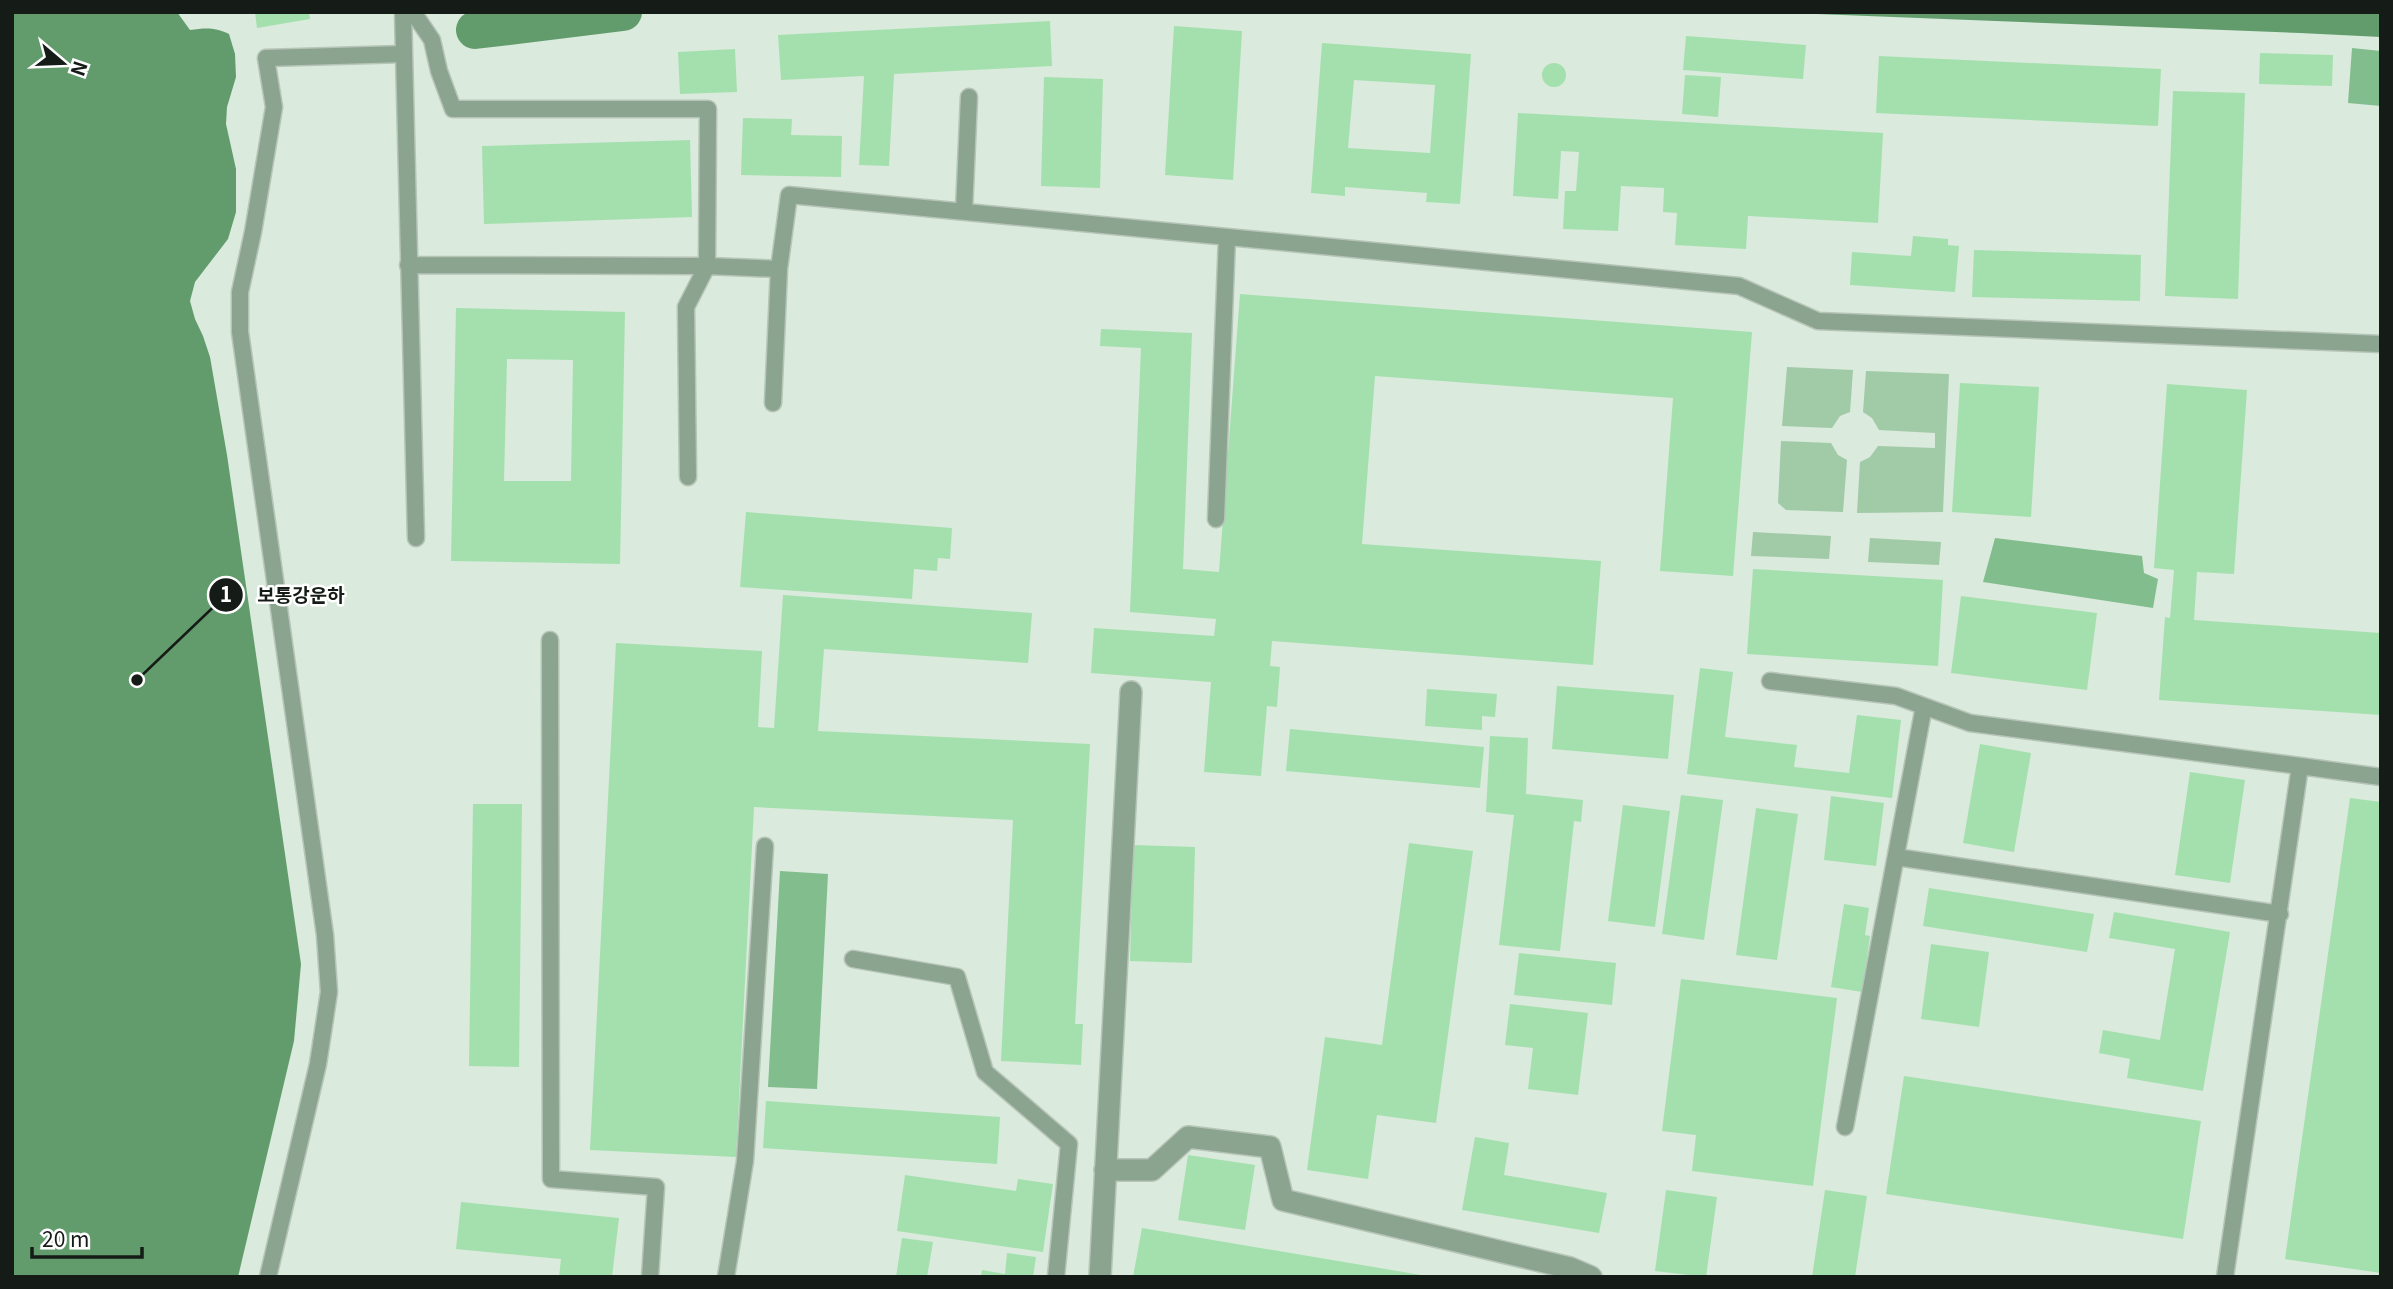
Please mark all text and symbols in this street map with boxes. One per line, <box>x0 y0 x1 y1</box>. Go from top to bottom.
north arrow <box>28 28 98 98</box>
text: N <box>65 58 96 80</box>
callout: 보통강운하 <box>208 575 358 615</box>
text: 1 <box>220 578 232 608</box>
text: 보통강운하 <box>257 580 345 607</box>
scale bar <box>32 1216 142 1260</box>
text: 20 m <box>42 1223 89 1253</box>

